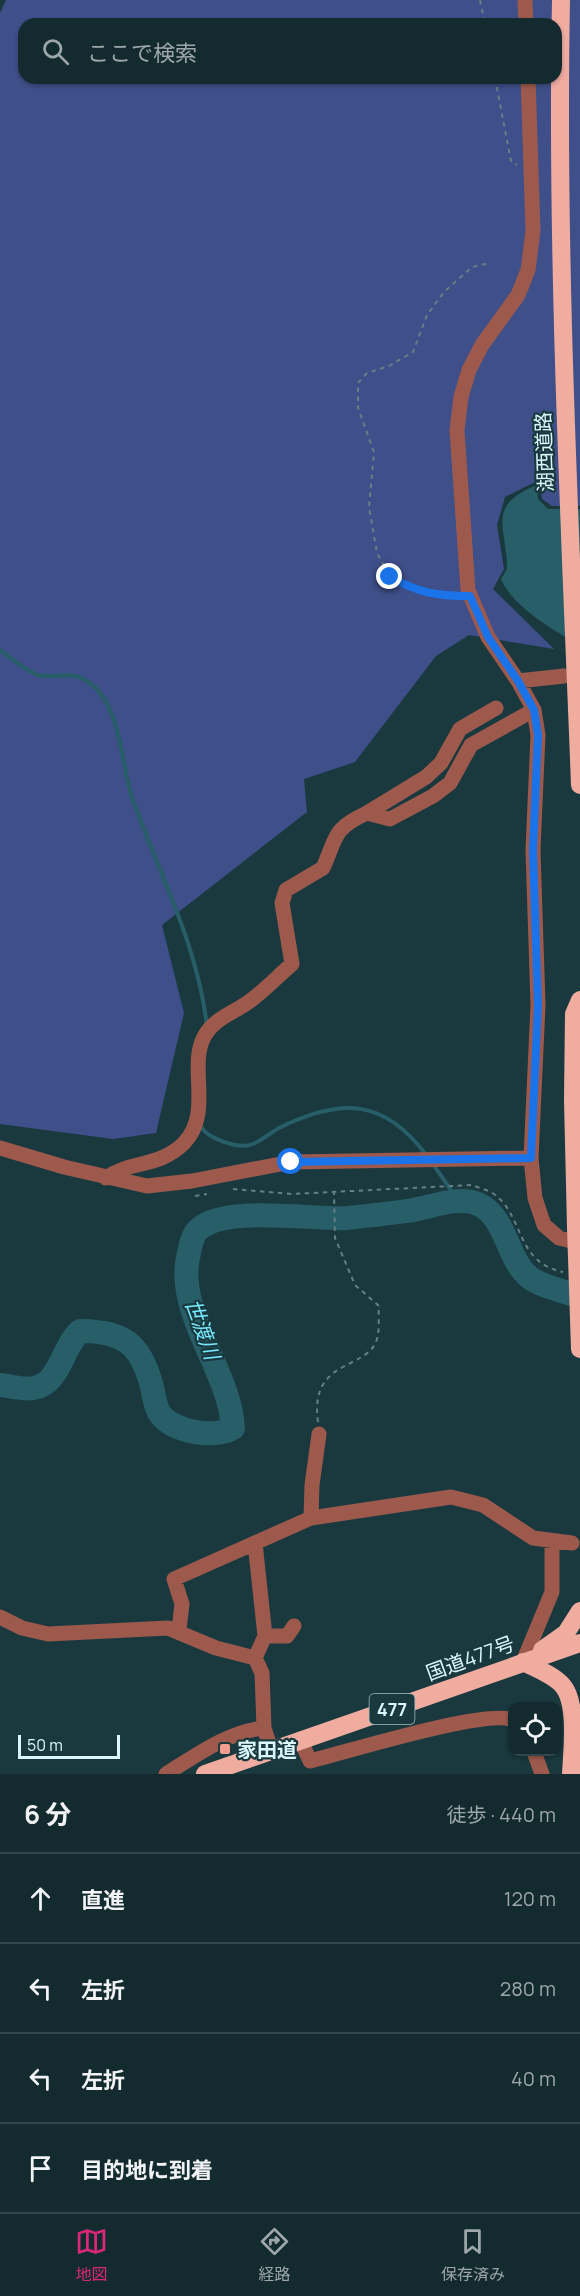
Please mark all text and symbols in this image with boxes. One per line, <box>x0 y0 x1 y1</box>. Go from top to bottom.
search box <box>18 18 562 84</box>
icon: search <box>39 35 72 68</box>
text: ここで検索 <box>87 38 197 68</box>
street label: 湖西道路 <box>529 412 559 492</box>
route end <box>376 563 402 589</box>
route start <box>277 1148 303 1174</box>
water label: 世渡川 <box>179 1295 228 1365</box>
street label: 国道477号 <box>422 1630 518 1686</box>
road number: 477 <box>370 1694 414 1724</box>
map controls <box>508 1702 562 1756</box>
button: locate <box>508 1702 562 1756</box>
scale bar <box>18 1732 120 1760</box>
text: 50 m <box>27 1734 63 1756</box>
place label: 家田道 <box>237 1736 297 1763</box>
marker: 家田道 <box>218 1742 232 1756</box>
text: 6 分 <box>24 1796 71 1832</box>
text: 徒歩 · 440 m <box>447 1801 556 1828</box>
icon: ahead <box>24 1882 57 1915</box>
text: 直進 <box>81 1885 125 1915</box>
text: 120 m <box>504 1885 556 1912</box>
icon: left <box>24 1972 57 2005</box>
text: 左折 <box>81 1975 125 2005</box>
text: 280 m <box>500 1975 556 2002</box>
icon: left <box>24 2062 57 2095</box>
text: 左折 <box>81 2065 125 2095</box>
text: 40 m <box>511 2065 556 2092</box>
icon: arrive <box>24 2152 57 2185</box>
text: 目的地に到着 <box>81 2155 213 2185</box>
tab: 地図 <box>75 2225 108 2285</box>
tab: 経路 <box>258 2225 291 2285</box>
tab: 保存済み <box>441 2225 505 2285</box>

